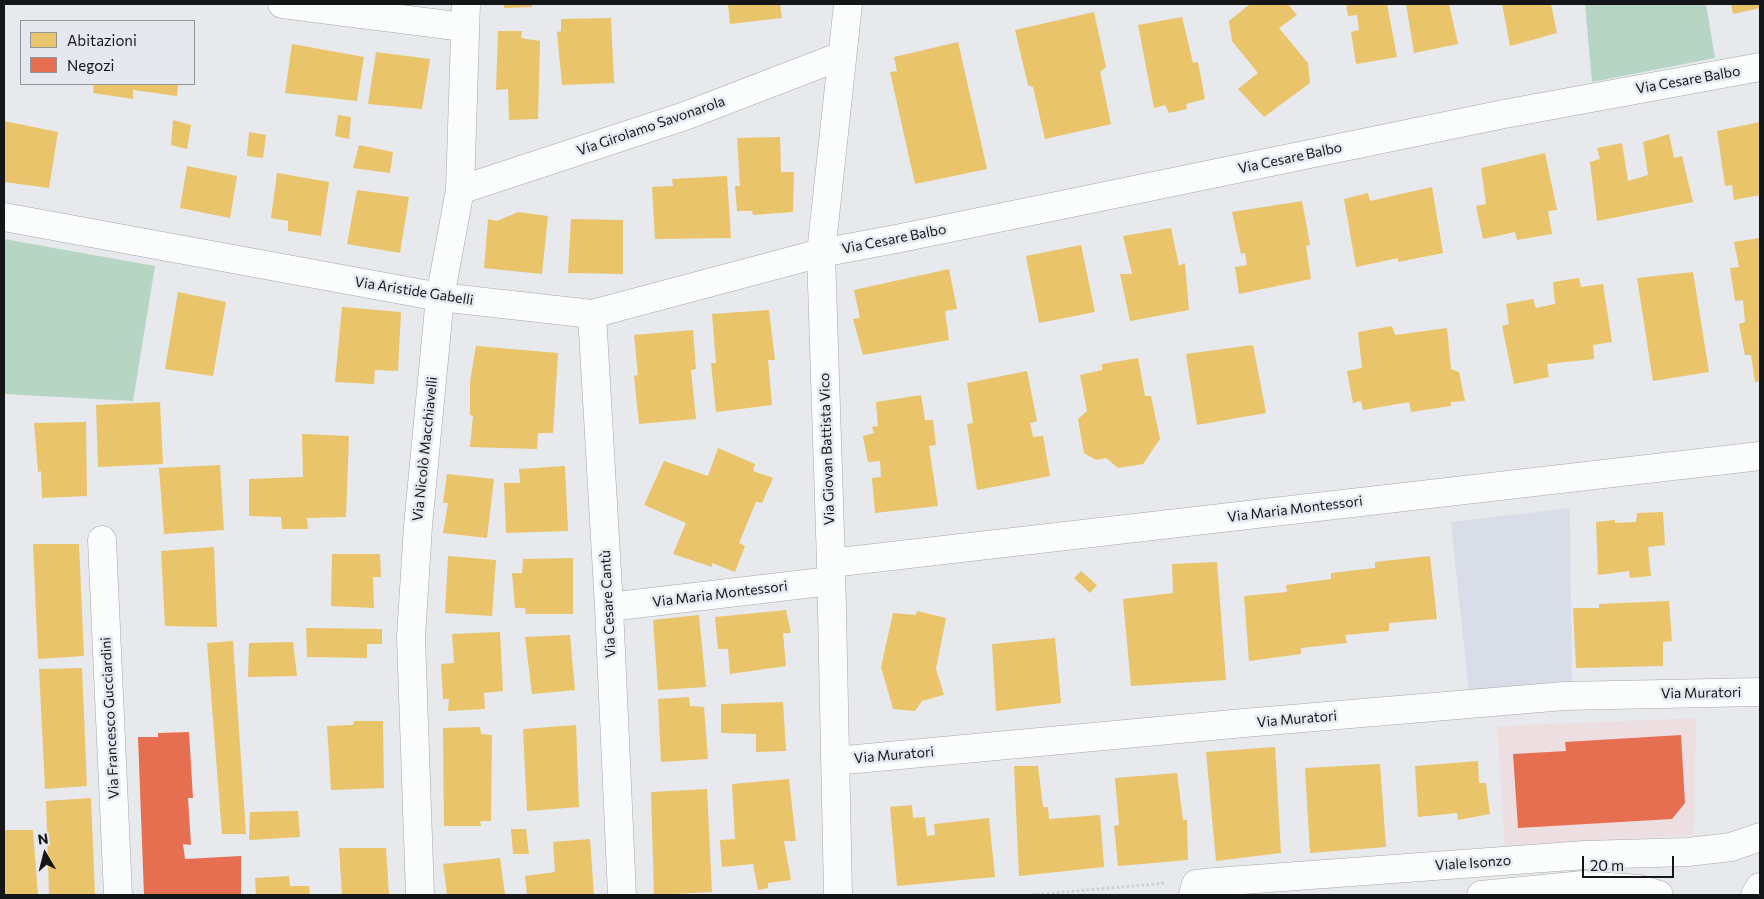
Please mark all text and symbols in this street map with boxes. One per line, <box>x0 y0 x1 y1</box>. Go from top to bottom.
legend <box>20 20 195 85</box>
text: Abitazioni <box>67 31 137 49</box>
text: Negozi <box>67 56 114 74</box>
street label: Via Cesare Balbo <box>1634 63 1742 97</box>
street label: Via Girolamo Savonarola <box>575 93 727 159</box>
street label: Via Cesare Balbo <box>1236 139 1344 177</box>
street label: Via Cesare Balbo <box>840 221 948 257</box>
street label: Via Aristide Gabelli <box>354 273 474 309</box>
street label: Via Giovan Battista Vico <box>816 373 838 525</box>
street label: Via Nicolò Macchiavelli <box>409 376 441 522</box>
street label: Via Maria Montessori <box>1226 492 1364 526</box>
street label: Via Cesare Cantù <box>597 550 619 658</box>
street label: Via Maria Montessori <box>651 577 789 611</box>
street label: Via Francesco Gucciardini <box>97 637 123 799</box>
street label: Via Muratori <box>1661 684 1741 702</box>
street label: Via Muratori <box>1256 707 1338 731</box>
street label: Via Muratori <box>853 743 935 767</box>
north arrow <box>20 829 70 879</box>
text: N <box>36 830 49 848</box>
scale bar <box>1584 846 1676 878</box>
street label: Viale Isonzo <box>1434 852 1512 874</box>
text: 20 m <box>1590 856 1624 874</box>

